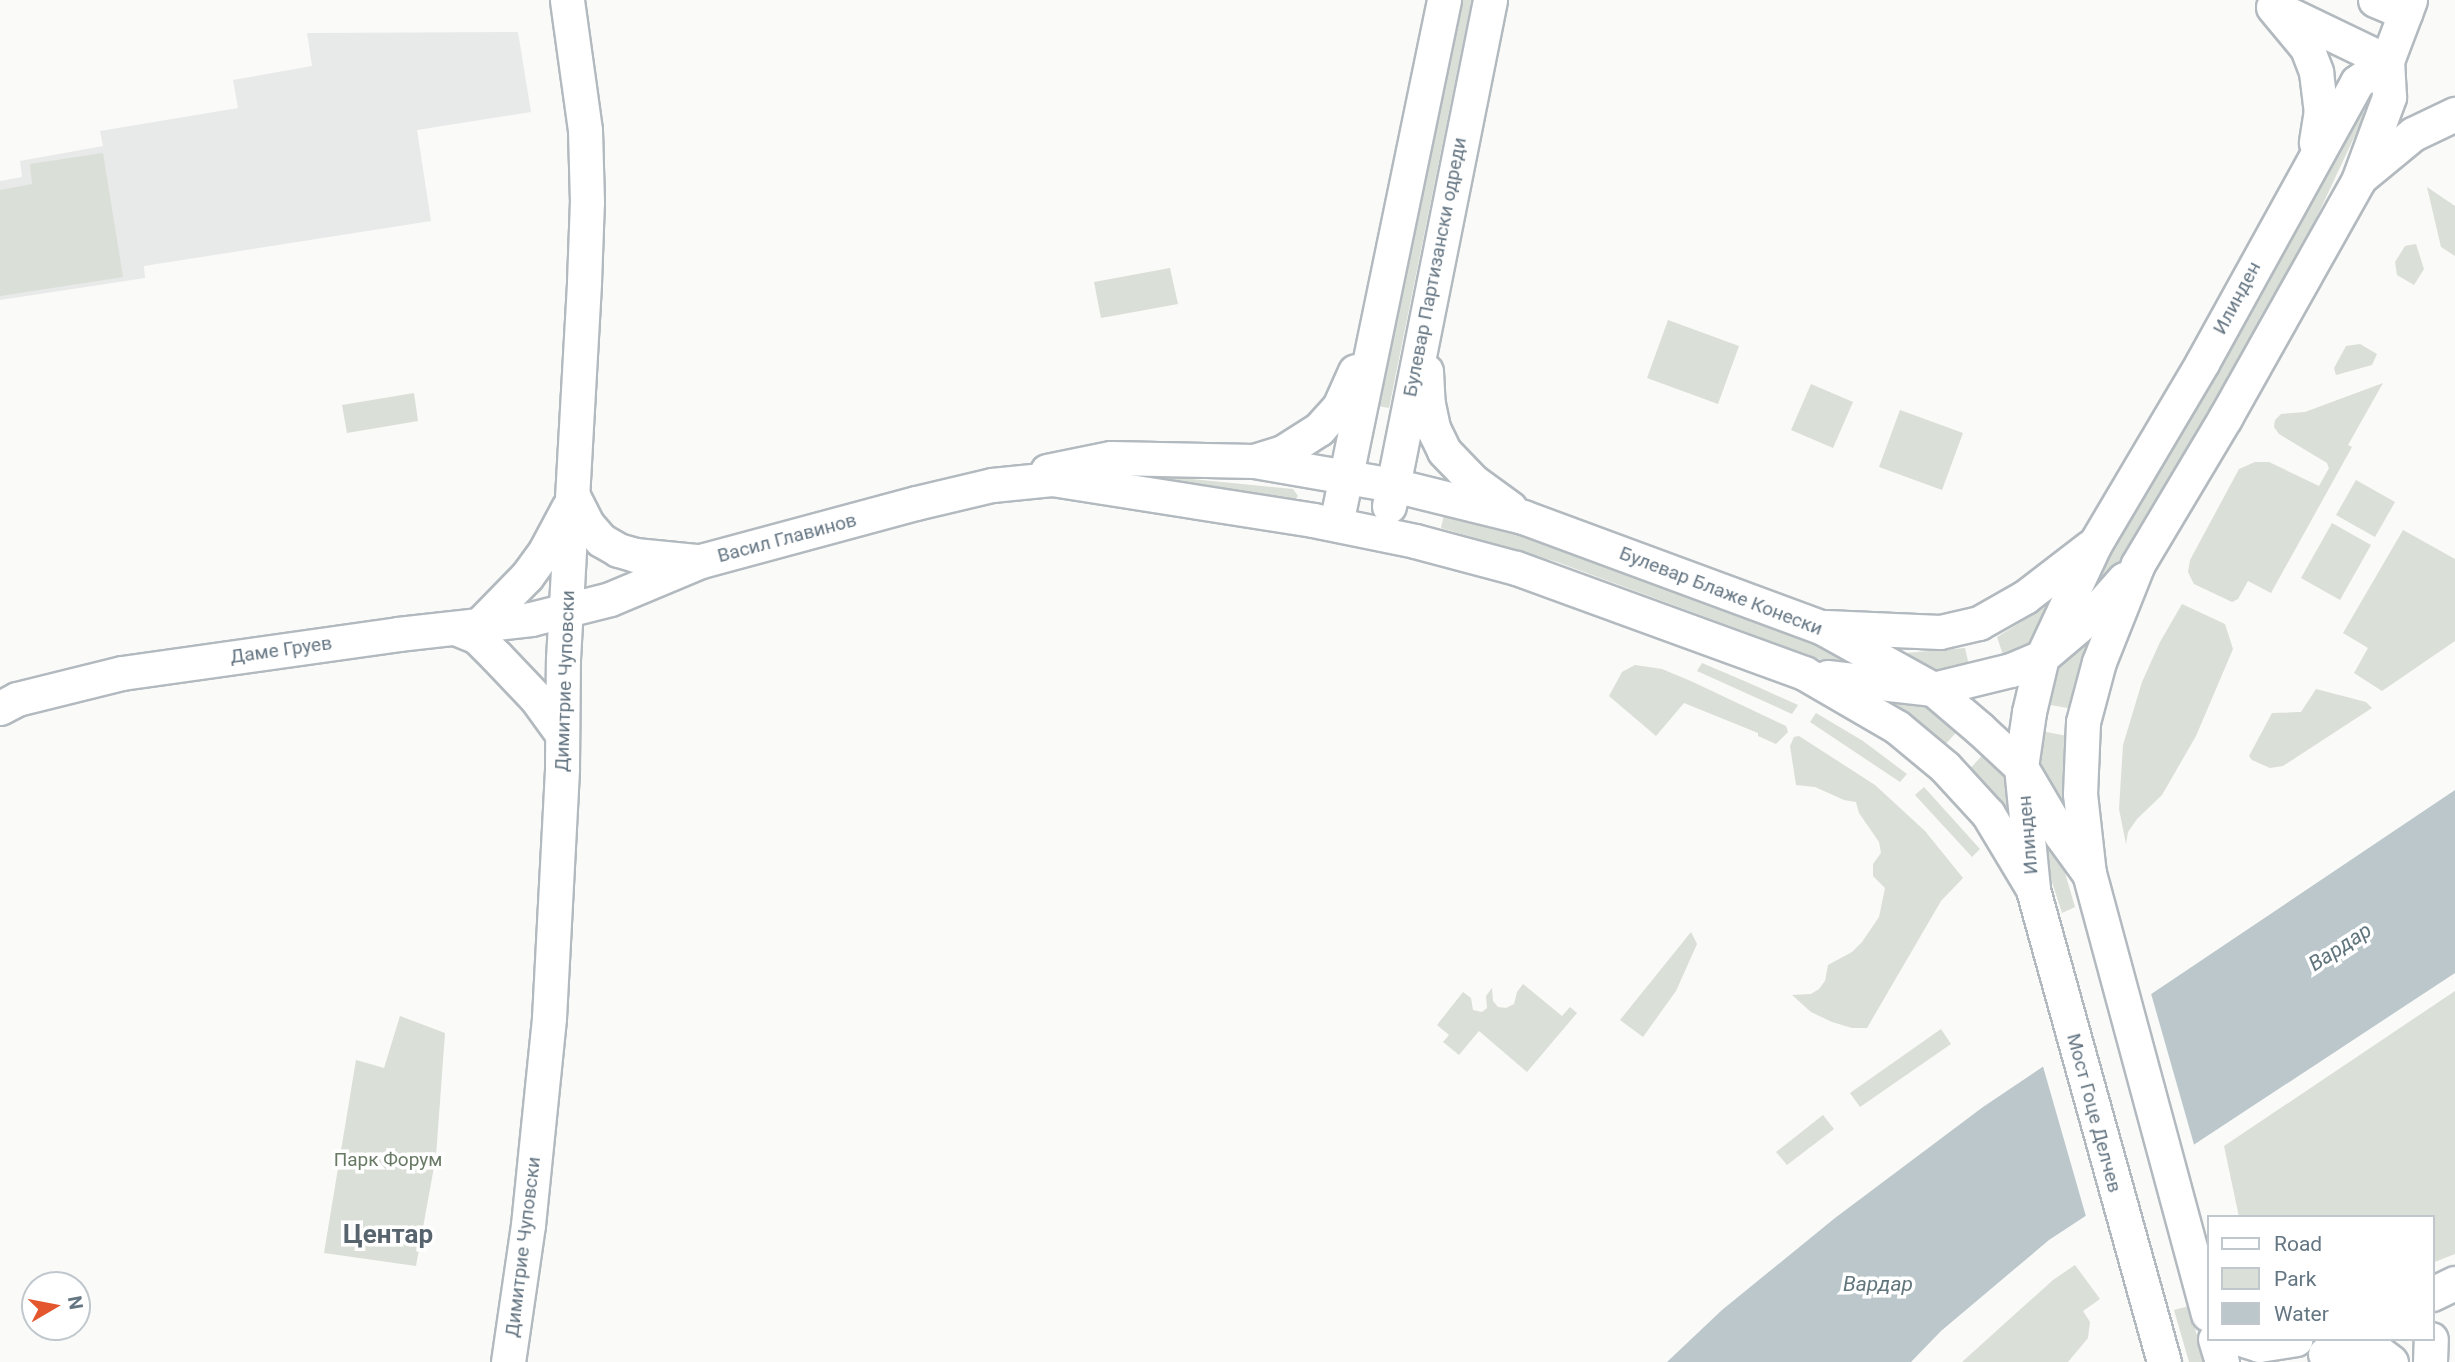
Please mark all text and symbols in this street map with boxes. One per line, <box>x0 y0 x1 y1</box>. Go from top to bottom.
street label: Булевар Партизански одреди <box>1399 135 1471 399</box>
street label: Илинден <box>2208 258 2266 338</box>
street label: Васил Главинов <box>715 508 859 568</box>
street label: Булевар Блаже Конески <box>1616 542 1826 640</box>
street label: Димитрие Чуповски <box>550 590 580 772</box>
street label: Даме Груев <box>229 632 333 668</box>
street label: Илинден <box>2013 795 2043 875</box>
water label: Вардар <box>2304 917 2376 977</box>
street label: Мост Гоце Делчев <box>2062 1031 2126 1195</box>
park label: Парк Форум <box>334 1149 442 1171</box>
street label: Димитрие Чуповски <box>501 1155 545 1339</box>
legend <box>2206 1215 2434 1341</box>
district label: Центар <box>343 1219 433 1251</box>
text: Road <box>2274 1232 2322 1256</box>
text: Park <box>2274 1267 2316 1291</box>
north arrow <box>21 1271 91 1341</box>
water label: Вардар <box>1843 1271 1913 1297</box>
text: N <box>63 1294 88 1311</box>
text: Water <box>2274 1302 2329 1326</box>

